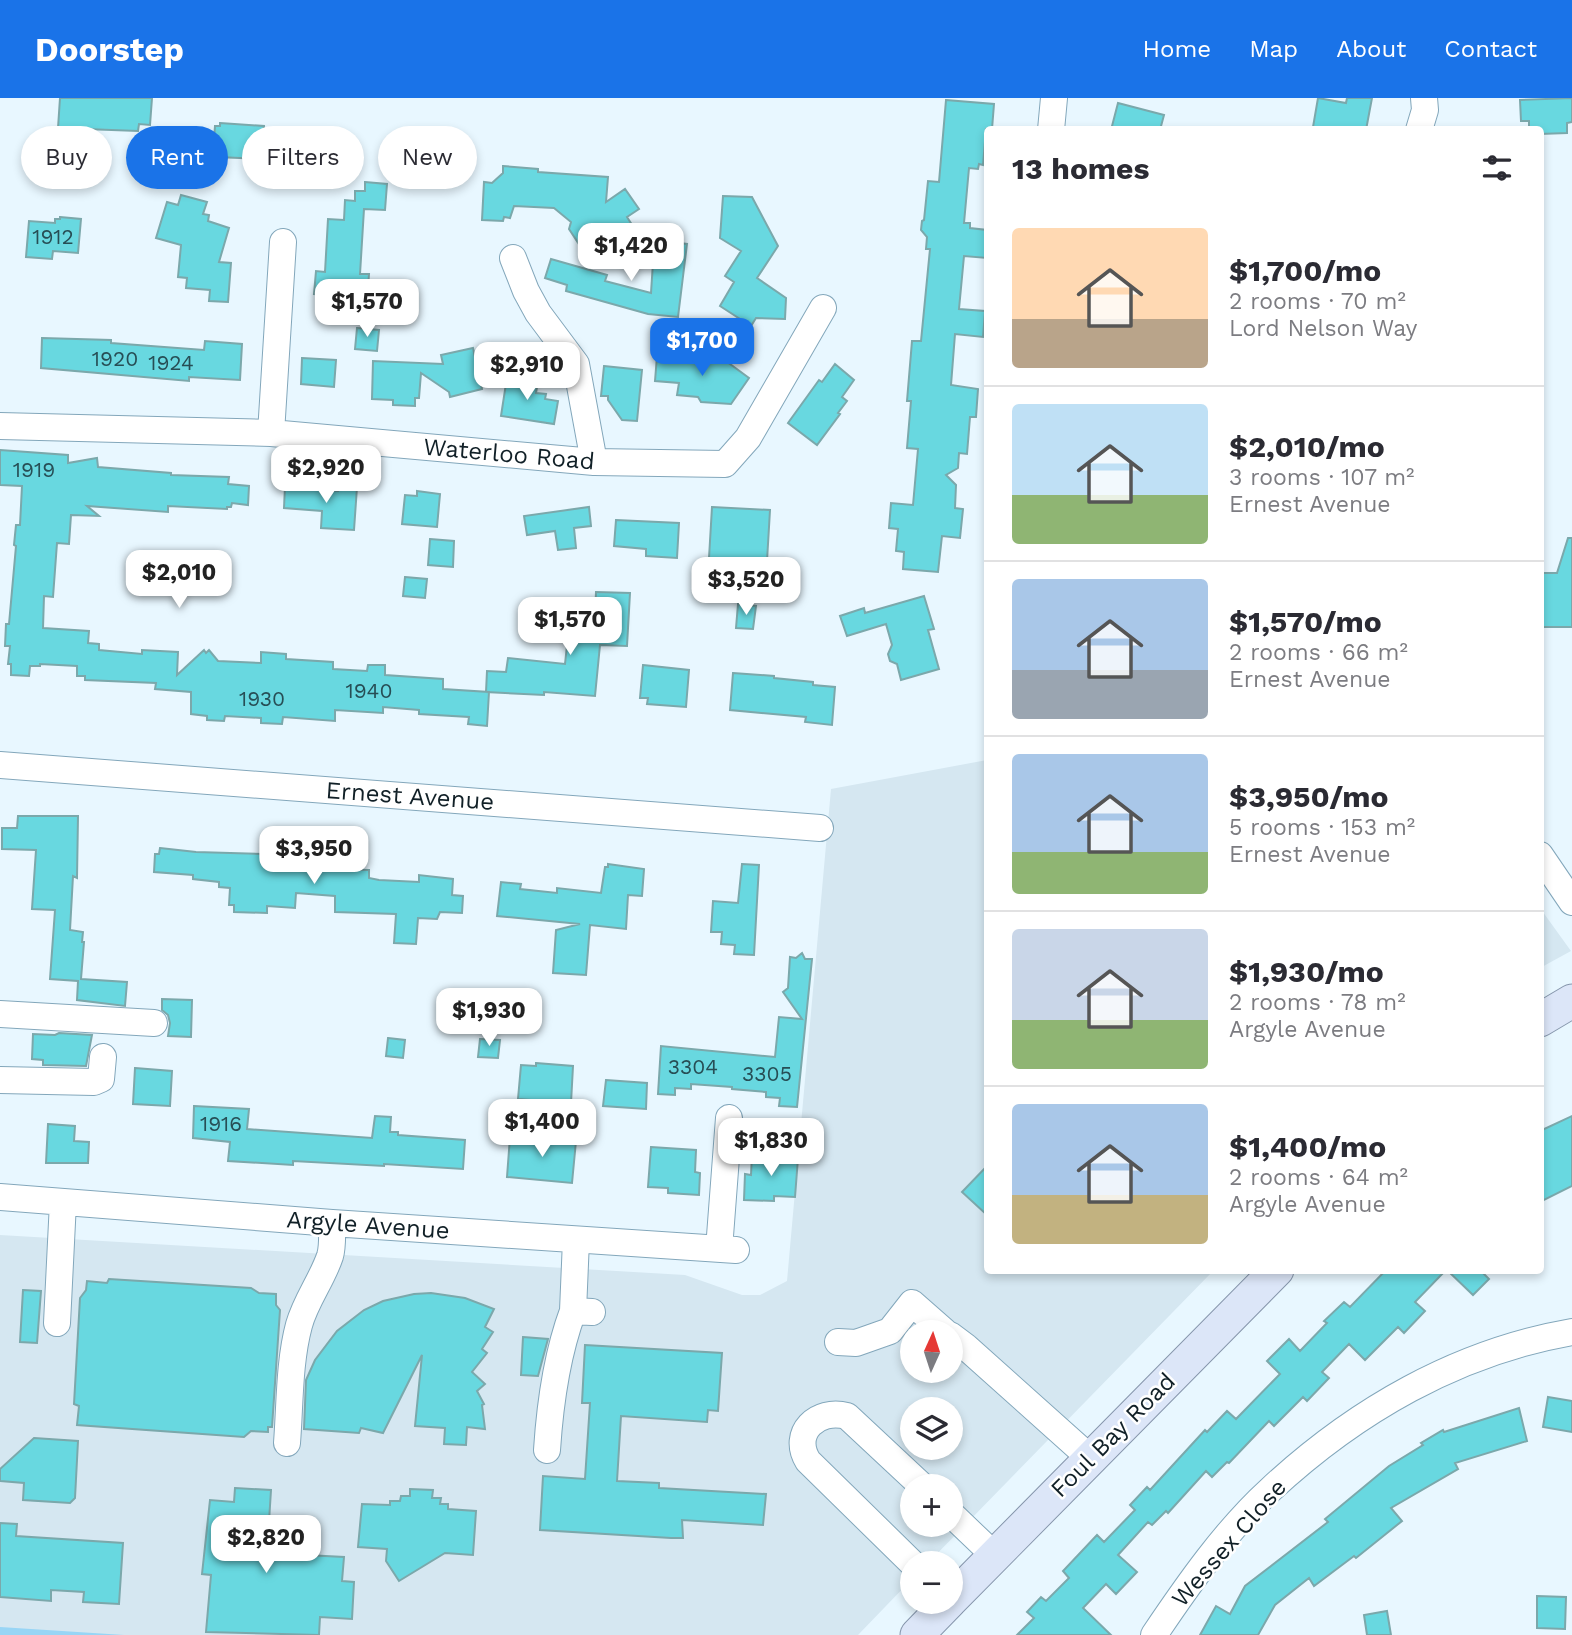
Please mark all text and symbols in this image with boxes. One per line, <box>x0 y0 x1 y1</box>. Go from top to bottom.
text: Doorstep <box>35 30 184 69</box>
text: Home <box>1143 35 1211 63</box>
text: Map <box>1249 35 1298 63</box>
text: About <box>1336 35 1406 63</box>
text: Contact <box>1444 35 1537 63</box>
chip: Buy <box>21 126 112 189</box>
chip: Rent <box>126 126 228 189</box>
chip: Filters <box>242 126 364 189</box>
chip: New <box>378 126 477 189</box>
icon: filters <box>1478 149 1516 187</box>
text: 13 homes <box>1012 151 1149 186</box>
pin: $1,420 <box>574 223 688 283</box>
house number: 1912 <box>32 224 74 249</box>
text: $1,420 <box>594 232 668 259</box>
text: $1,700/mo <box>1229 253 1381 288</box>
icon: home <box>1068 256 1152 340</box>
pin: $1,570 <box>310 280 424 339</box>
text: $1,570 <box>331 288 403 315</box>
text: 2 rooms · 70 m² <box>1229 288 1406 315</box>
text: Lord Nelson Way <box>1229 315 1417 342</box>
pin: $1,700 <box>645 318 759 378</box>
text: $1,700 <box>666 327 738 354</box>
pin: $2,910 <box>470 342 584 402</box>
house number: 1920 <box>92 346 138 371</box>
house number: 1924 <box>148 350 194 375</box>
text: $2,910 <box>490 351 564 378</box>
text: $2,010/mo <box>1229 429 1385 464</box>
icon: home <box>1068 432 1152 516</box>
street label: Waterloo Road <box>422 433 596 475</box>
pin: $2,920 <box>269 446 383 505</box>
text: $2,920 <box>287 454 365 481</box>
house number: 1919 <box>13 457 55 482</box>
text: 3 rooms · 107 m² <box>1229 464 1415 491</box>
text: Ernest Avenue <box>1229 491 1391 518</box>
pin: $2,010 <box>122 550 236 610</box>
pin: $3,520 <box>689 558 803 617</box>
text: $2,010 <box>142 559 216 586</box>
text: $3,520 <box>708 566 784 593</box>
pin: $1,570 <box>513 598 627 657</box>
text: $1,570/mo <box>1229 604 1382 639</box>
text: $1,570 <box>534 606 606 633</box>
icon: home <box>1068 607 1152 691</box>
text: 2 rooms · 66 m² <box>1229 639 1408 666</box>
text: Ernest Avenue <box>1229 666 1391 693</box>
house number: 1940 <box>345 678 393 703</box>
house number: 1930 <box>239 686 285 711</box>
street label: Ernest Avenue <box>325 776 495 816</box>
text: $3,950/mo <box>1229 779 1388 814</box>
icon: home <box>1068 782 1152 866</box>
text: 5 rooms · 153 m² <box>1229 814 1415 841</box>
pin: $3,950 <box>257 826 371 886</box>
text: $3,950 <box>275 835 353 862</box>
text: Ernest Avenue <box>1229 841 1391 868</box>
text: $1,930/mo <box>1229 954 1384 989</box>
icon: home <box>1068 957 1152 1041</box>
pin: $1,930 <box>432 988 546 1048</box>
text: 2 rooms · 78 m² <box>1229 989 1406 1016</box>
text: $1,930 <box>452 997 526 1024</box>
text: Argyle Avenue <box>1229 1016 1386 1043</box>
house number: 3304 <box>668 1054 718 1079</box>
house number: 3305 <box>742 1061 792 1086</box>
pin: $1,400 <box>485 1100 599 1159</box>
text: $1,400 <box>504 1108 580 1135</box>
house number: 1916 <box>200 1111 242 1136</box>
pin: $1,830 <box>714 1118 828 1178</box>
text: $1,830 <box>734 1127 808 1154</box>
text: $1,400/mo <box>1229 1129 1386 1164</box>
icon: home <box>1068 1132 1152 1216</box>
text: 2 rooms · 64 m² <box>1229 1164 1408 1191</box>
text: Argyle Avenue <box>1229 1191 1386 1218</box>
street label: Argyle Avenue <box>285 1205 451 1245</box>
north arrow <box>900 1320 962 1382</box>
map controls <box>900 1320 963 1614</box>
street label: Foul Bay Road <box>1045 1367 1181 1503</box>
button: layers <box>900 1397 963 1460</box>
street label: Wessex Close <box>1166 1473 1292 1613</box>
button: + <box>900 1474 963 1537</box>
pin: $2,820 <box>209 1516 323 1575</box>
text: $2,820 <box>227 1524 305 1551</box>
button: − <box>900 1551 963 1614</box>

